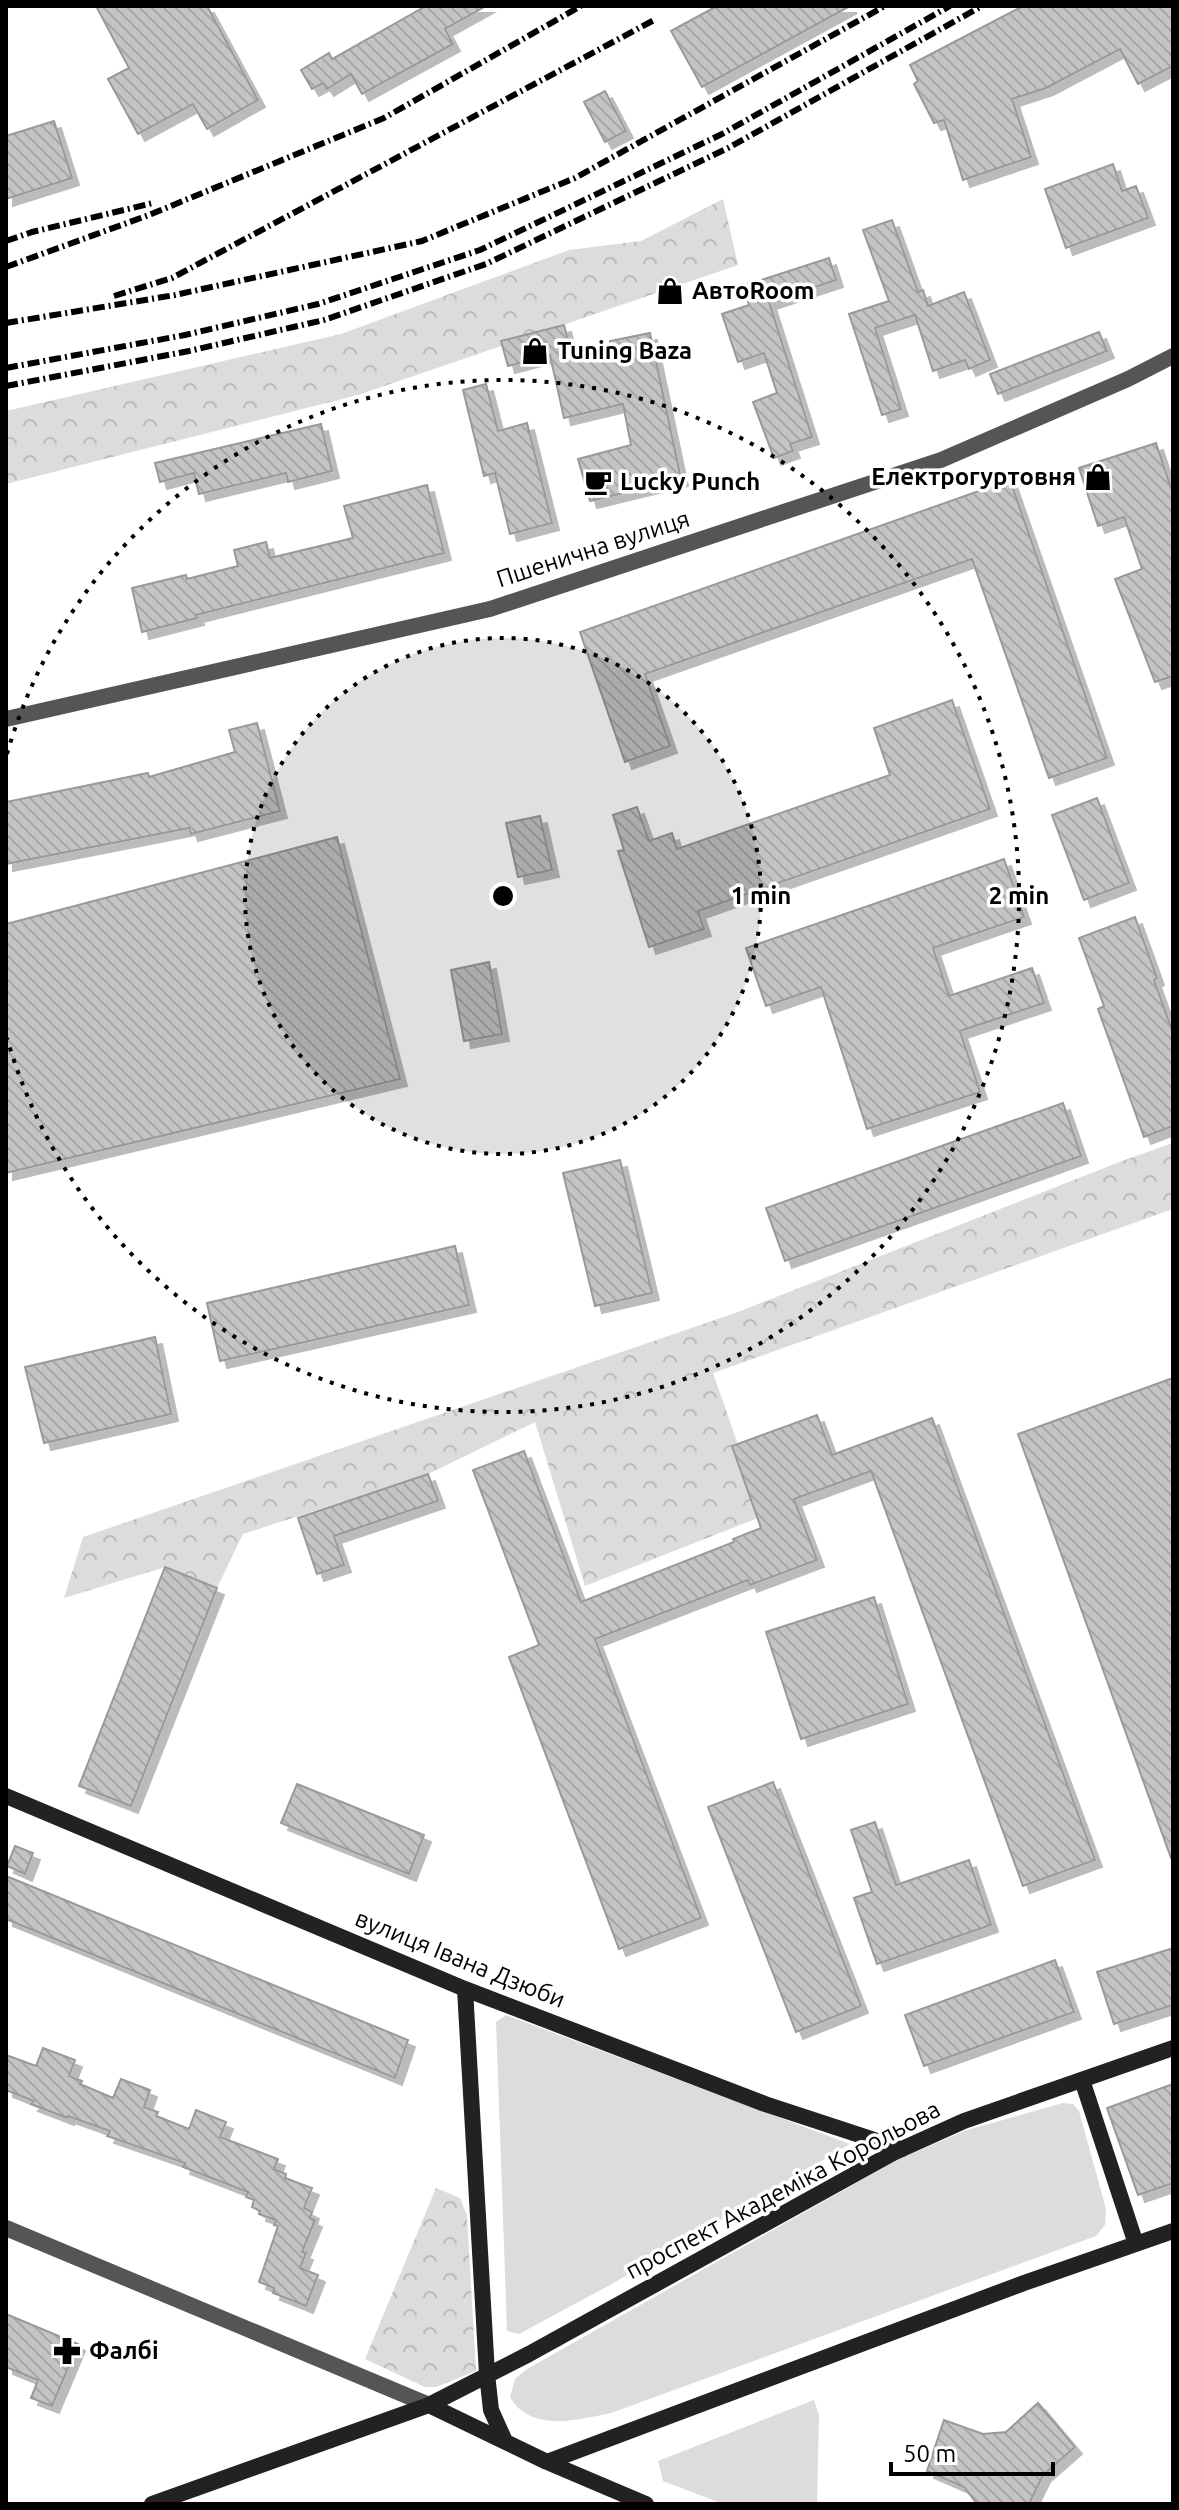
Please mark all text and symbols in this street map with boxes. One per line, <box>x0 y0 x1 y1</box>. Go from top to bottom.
shop icon: АвтоRoom <box>655 276 685 306</box>
place label: АвтоRoom <box>692 277 814 304</box>
shop icon: Tuning Baza <box>520 336 550 366</box>
place label: Tuning Baza <box>557 337 692 364</box>
shop icon: Електрогуртовня <box>1083 462 1113 492</box>
place label: Електрогуртовня <box>871 463 1076 490</box>
cafe icon: Lucky Punch <box>583 467 613 497</box>
place label: Lucky Punch <box>620 468 760 495</box>
street label: Пшенична вулиця <box>493 505 693 592</box>
centre of rings <box>489 882 517 910</box>
text: 1 min <box>731 882 791 909</box>
text: 2 min <box>989 882 1049 909</box>
street label: вулиця Івана Дзюби <box>351 1904 569 2013</box>
street label: проспект Академіка Корольова <box>621 2095 945 2284</box>
pharmacy icon: Фалбі <box>52 2336 82 2366</box>
place label: Фалбі <box>89 2337 159 2364</box>
scale bar <box>891 2426 1053 2476</box>
text: 50 m <box>903 2440 956 2467</box>

